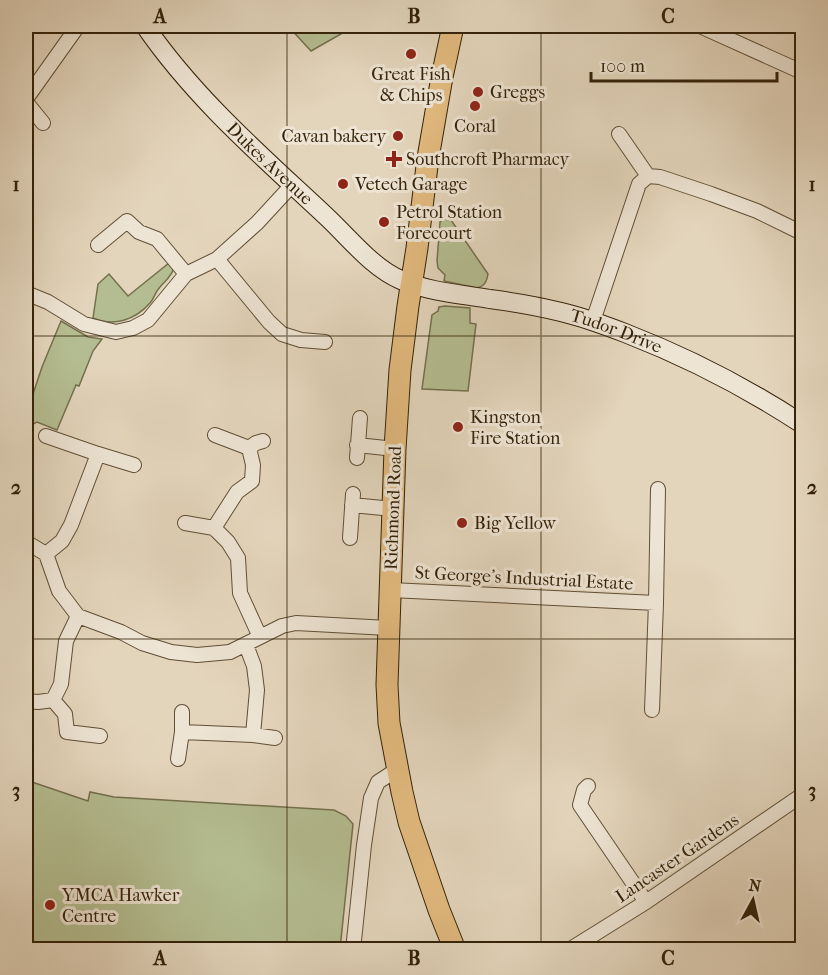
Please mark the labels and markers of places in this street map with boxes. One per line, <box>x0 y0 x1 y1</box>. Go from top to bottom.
marker: Great Fish & Chips <box>404 47 418 61</box>
place label: Great Fish & Chips <box>371 64 451 106</box>
place label: Greggs <box>490 82 545 103</box>
marker: Greggs <box>471 85 485 99</box>
marker: Coral <box>468 99 482 113</box>
place label: Coral <box>454 116 496 137</box>
place label: Cavan bakery <box>282 126 387 147</box>
marker: Cavan bakery <box>391 129 405 143</box>
place label: Southcroft Pharmacy <box>406 149 571 170</box>
marker: Southcroft Pharmacy <box>387 152 401 166</box>
place label: Vetech Garage <box>354 174 467 195</box>
marker: Vetech Garage <box>336 177 350 191</box>
place label: Petrol Station Forecourt <box>396 202 503 244</box>
marker: Petrol Station Forecourt <box>377 215 391 229</box>
place label: Kingston Fire Station <box>470 407 561 449</box>
marker: Kingston Fire Station <box>451 420 465 434</box>
place label: Big Yellow <box>474 513 556 534</box>
marker: Big Yellow <box>455 516 469 530</box>
place label: YMCA Hawker Centre <box>61 885 180 927</box>
marker: YMCA Hawker Centre <box>43 898 57 912</box>

